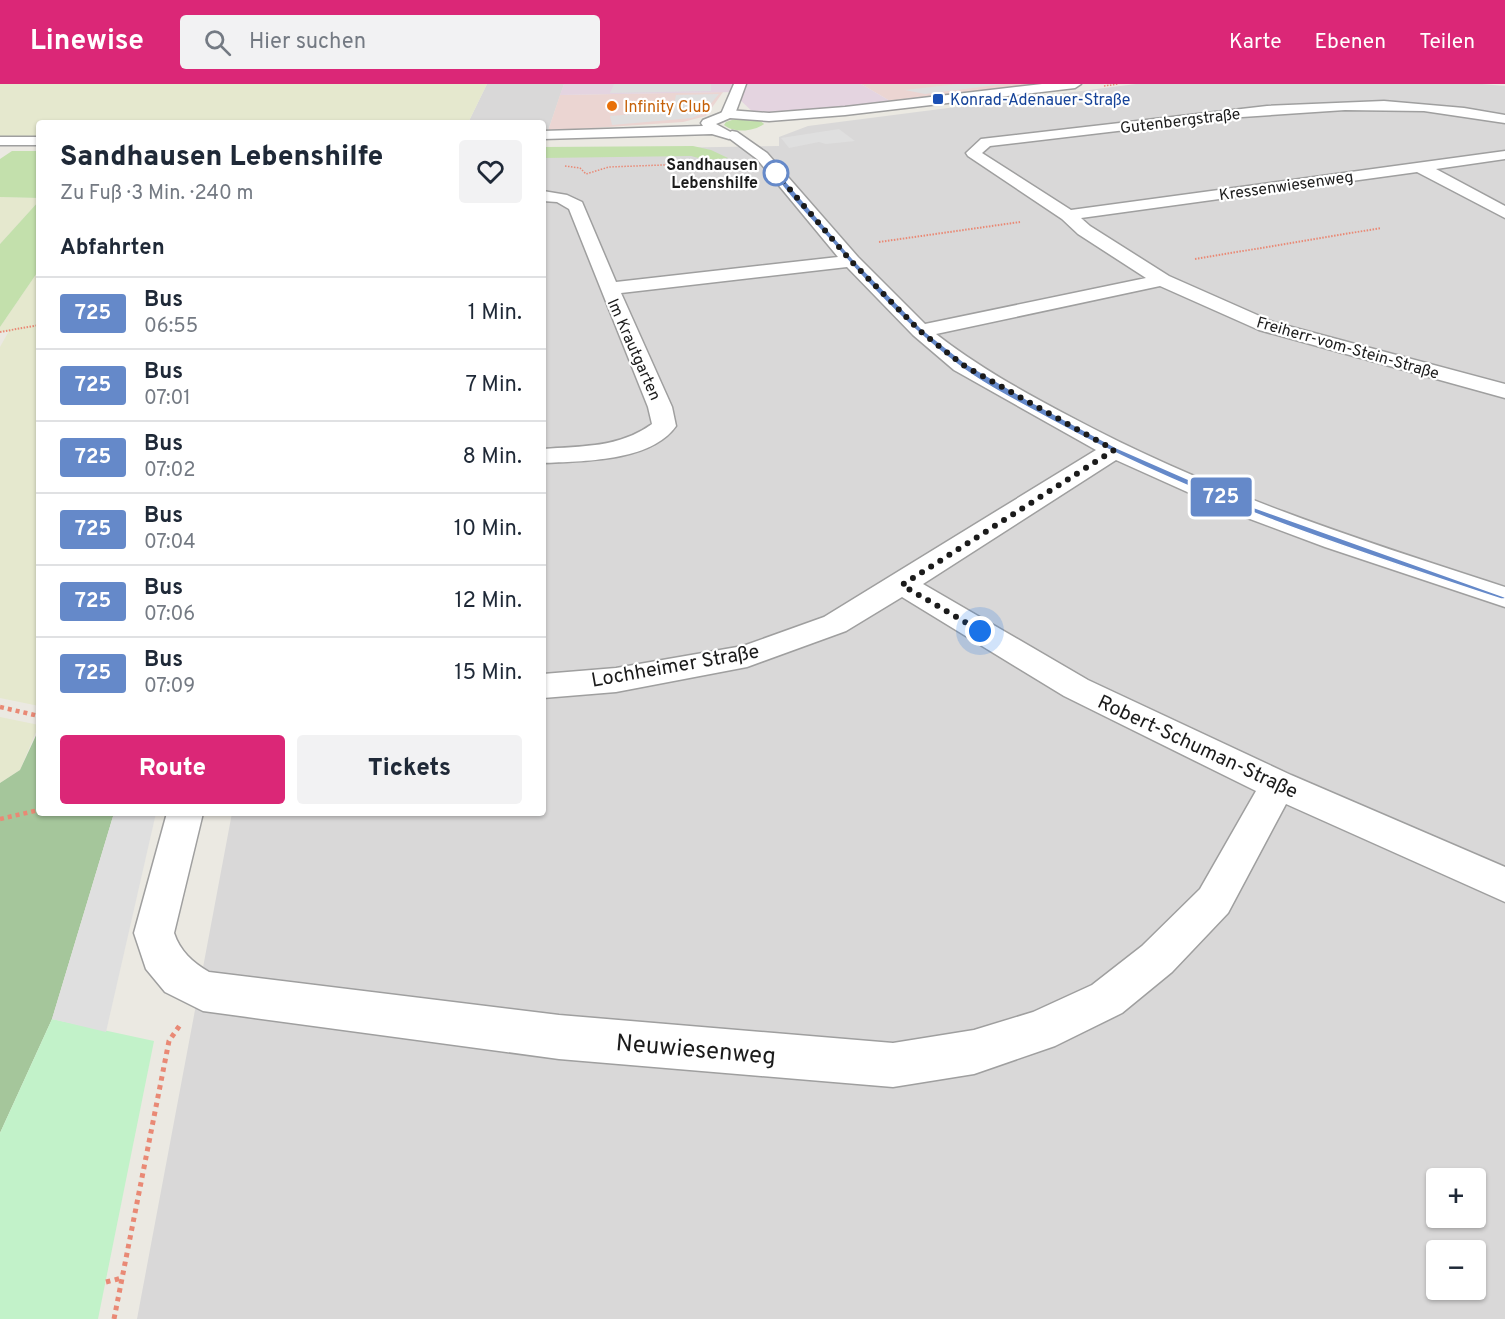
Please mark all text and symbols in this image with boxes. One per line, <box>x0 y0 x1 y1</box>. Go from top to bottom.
search box <box>180 15 600 69</box>
text: Linewise <box>30 24 144 60</box>
icon: search <box>201 26 234 59</box>
text: Hier suchen <box>249 29 366 56</box>
text: Karte <box>1229 29 1281 56</box>
text: Ebenen <box>1314 29 1386 56</box>
text: Teilen <box>1419 29 1475 56</box>
place label: Konrad-Adenauer-Straße <box>950 91 1130 111</box>
marker: Konrad-Adenauer-Straße <box>931 92 945 106</box>
place label: Infinity Club <box>624 98 711 118</box>
marker: Infinity Club <box>605 99 619 113</box>
street label: Gutenbergstraße <box>1119 105 1242 139</box>
text: Sandhausen Lebenshilfe <box>60 140 383 176</box>
button: heart <box>459 140 522 203</box>
place label: Sandhausen Lebenshilfe <box>666 156 758 194</box>
marker: Sandhausen Lebenshilfe <box>763 160 789 186</box>
street label: Kressenwiesenweg <box>1218 168 1355 206</box>
text: Zu Fuß · 3 Min. · 240 m <box>60 181 253 207</box>
text: Abfahrten <box>60 235 165 262</box>
text: Bus <box>144 287 183 314</box>
street label: Im Krautgarten <box>602 296 665 404</box>
text: 725 <box>75 300 111 327</box>
text: 1 Min. <box>468 300 522 327</box>
street label: Freiherr-vom-Stein-Straße <box>1254 313 1441 385</box>
text: 06:55 <box>144 314 198 340</box>
text: Bus <box>144 359 183 386</box>
text: 725 <box>75 372 111 399</box>
text: 7 Min. <box>465 372 522 399</box>
text: 07:01 <box>144 386 191 412</box>
text: Bus <box>144 431 183 458</box>
text: 725 <box>75 444 111 471</box>
text: 8 Min. <box>463 444 522 471</box>
text: 07:02 <box>144 458 195 484</box>
line badge: 725 <box>1186 478 1256 516</box>
text: 725 <box>1203 484 1239 511</box>
text: Bus <box>144 503 183 530</box>
text: 725 <box>75 516 111 543</box>
text: 10 Min. <box>454 516 522 543</box>
text: 07:04 <box>144 530 196 556</box>
text: Bus <box>144 575 183 602</box>
text: 725 <box>75 588 111 615</box>
text: 12 Min. <box>454 588 522 615</box>
text: 07:06 <box>144 602 195 628</box>
your location <box>965 616 995 646</box>
street label: Lochheimer Straße <box>589 639 761 695</box>
text: Bus <box>144 647 183 674</box>
text: 725 <box>75 660 111 687</box>
text: 15 Min. <box>454 660 522 687</box>
text: 07:09 <box>144 674 195 700</box>
street label: Robert-Schuman-Straße <box>1093 690 1302 806</box>
button: Route <box>60 735 285 804</box>
button: Tickets <box>297 735 522 804</box>
street label: Neuwiesenweg <box>615 1029 777 1073</box>
map controls <box>1426 1168 1486 1300</box>
button: + <box>1426 1168 1486 1228</box>
button: − <box>1426 1240 1486 1300</box>

